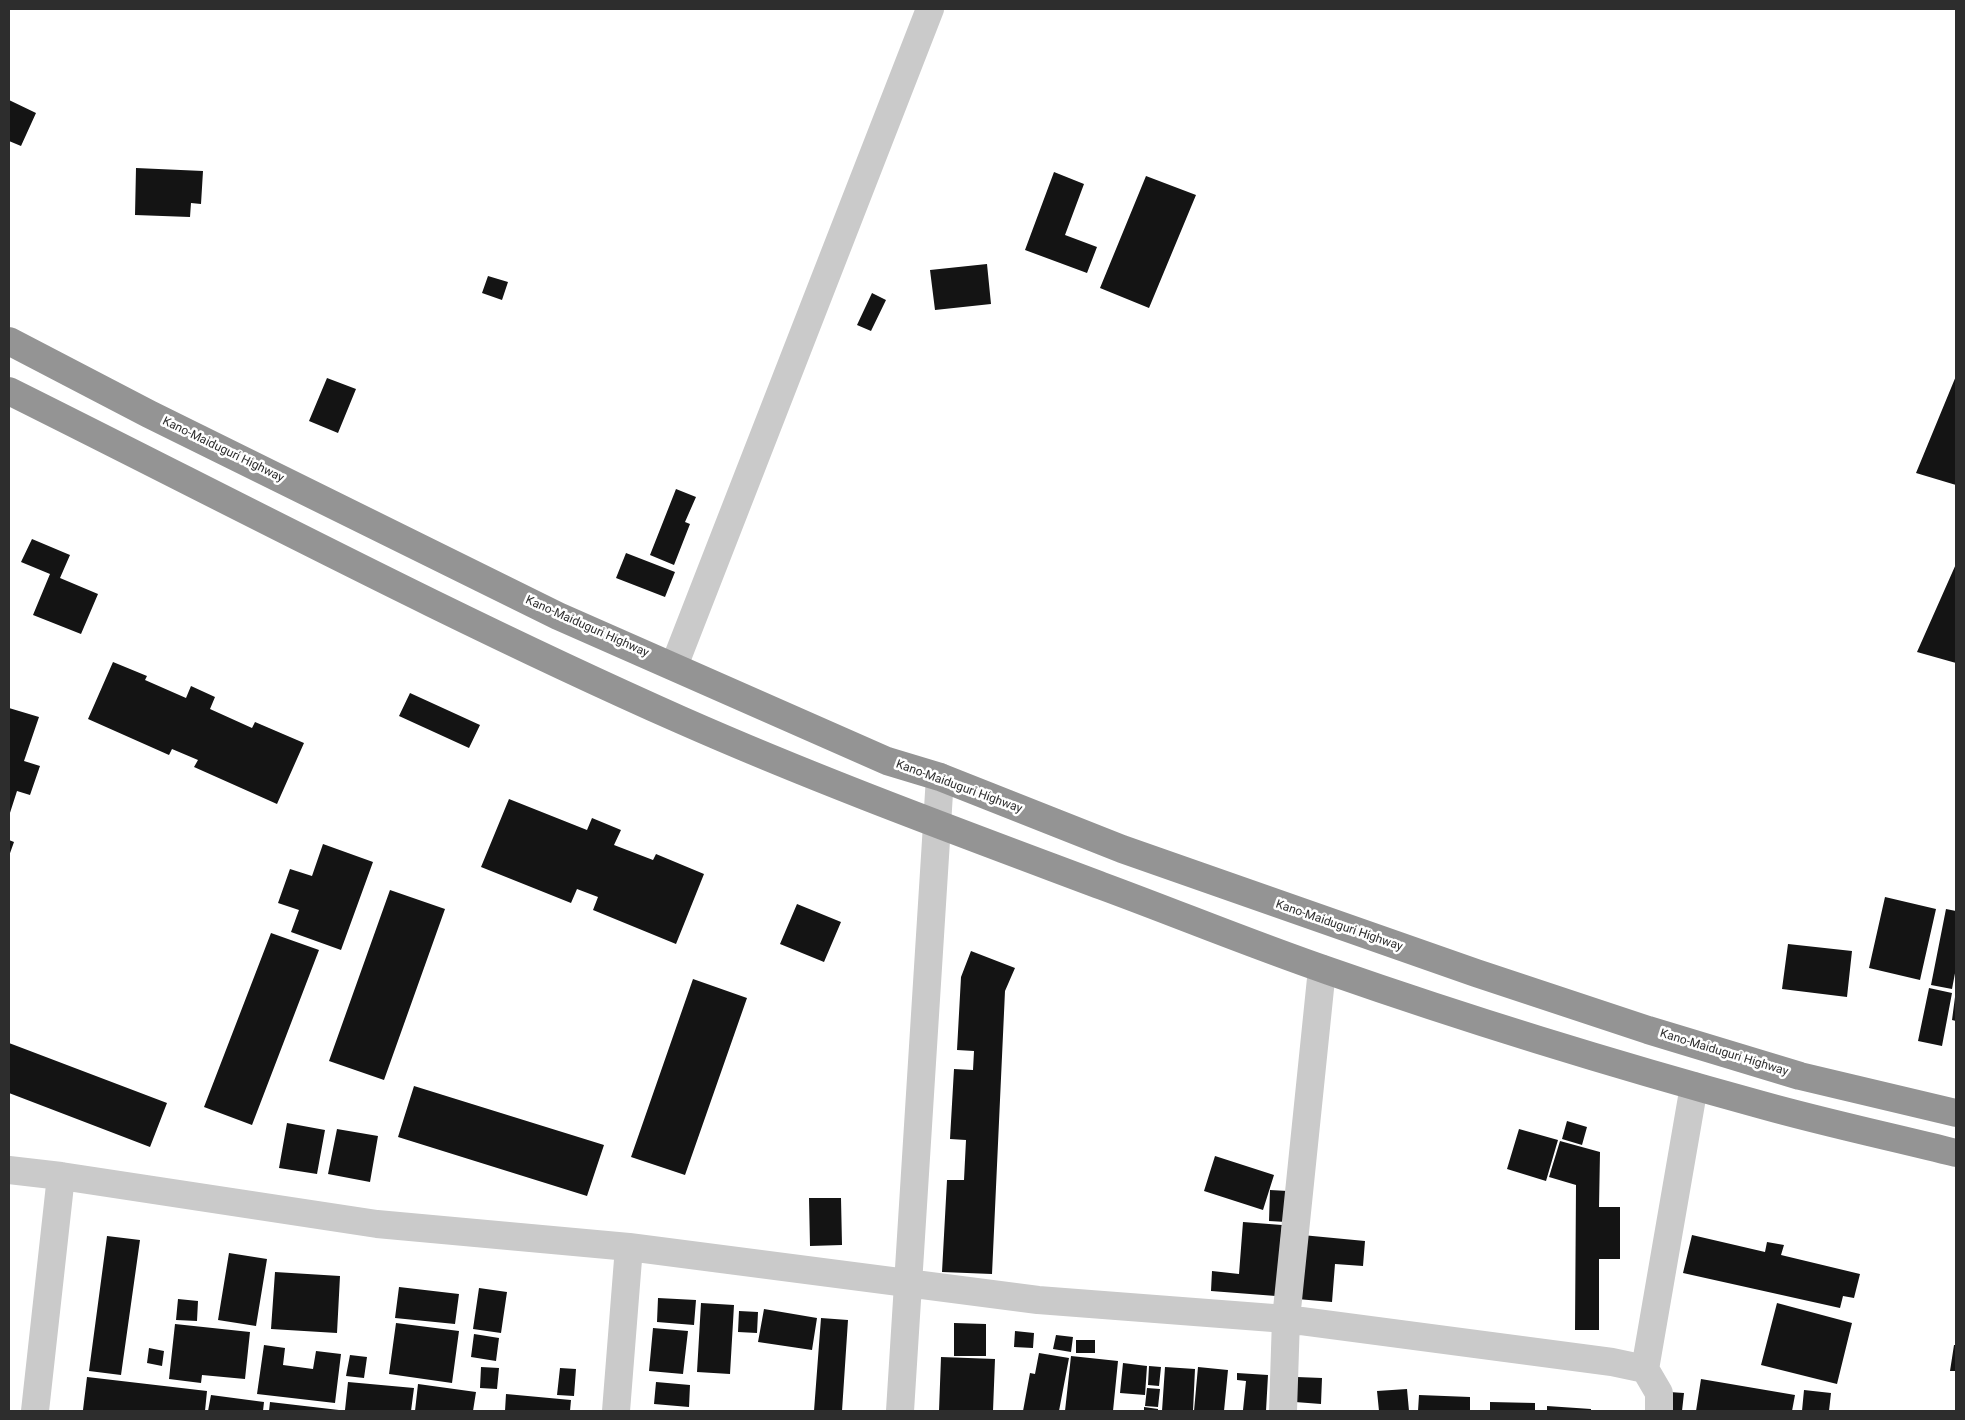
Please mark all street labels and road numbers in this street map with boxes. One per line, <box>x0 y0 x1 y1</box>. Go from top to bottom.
street label: Kano-Maiduguri Highway <box>160 414 286 486</box>
street label: Kano-Maiduguri Highway <box>523 593 651 661</box>
street label: Kano-Maiduguri Highway <box>894 757 1024 817</box>
street label: Kano-Maiduguri Highway <box>1274 897 1404 955</box>
street label: Kano-Maiduguri Highway <box>1658 1027 1790 1079</box>

